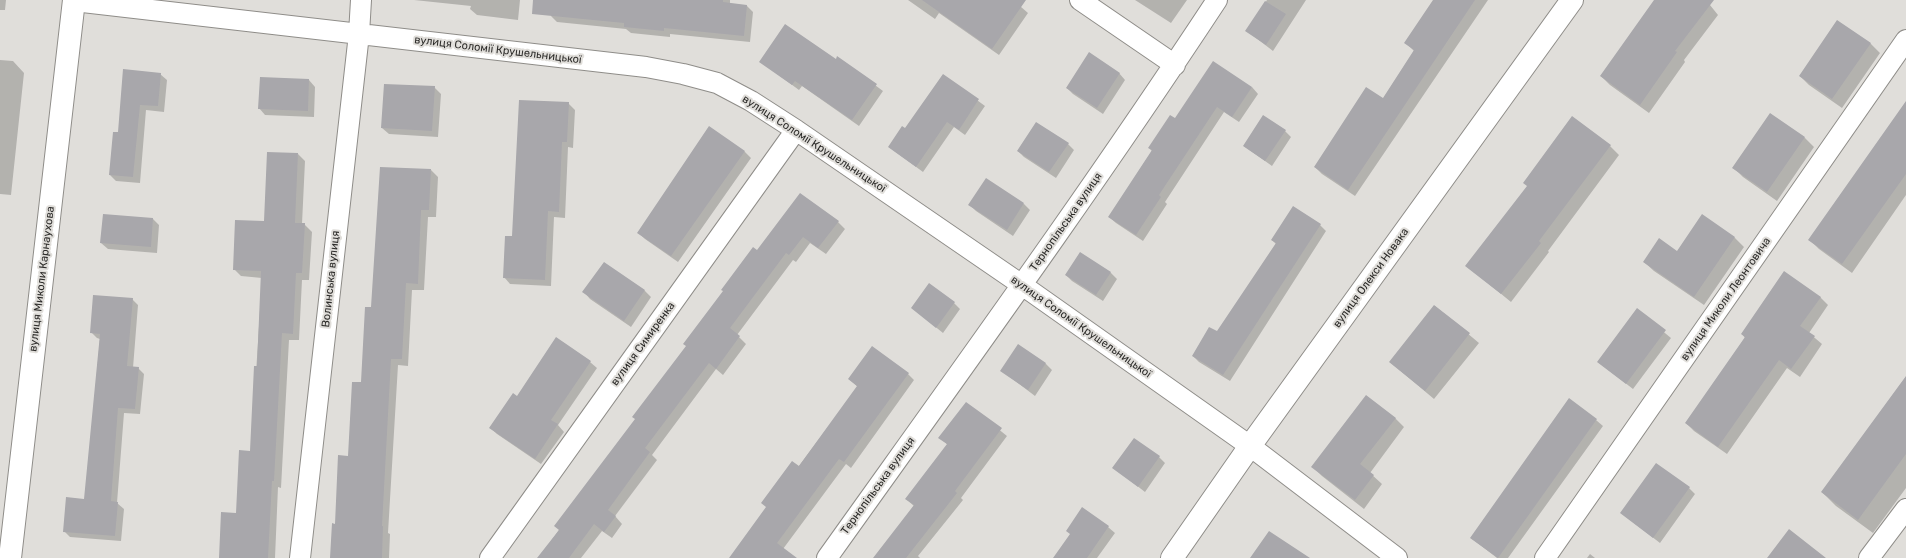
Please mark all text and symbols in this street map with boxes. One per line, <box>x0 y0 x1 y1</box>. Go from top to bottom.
street label: вулиця Соломії Крушельницької <box>414 33 582 67</box>
street label: вулиця Соломії Крушельницької <box>740 93 888 195</box>
street label: Тернопільська вулиця <box>1027 170 1105 274</box>
street label: вулиця Миколи Карнаухова <box>27 206 57 352</box>
street label: вулиця Олекси Новака <box>1330 226 1412 330</box>
street label: Волинська вулиця <box>319 230 343 328</box>
street label: вулиця Миколи Леонтовича <box>1678 235 1774 363</box>
street label: вулиця Соломії Крушельницької <box>1008 273 1154 381</box>
street label: вулиця Симиренка <box>608 300 678 388</box>
street label: Тернопільська вулиця <box>838 435 918 537</box>

